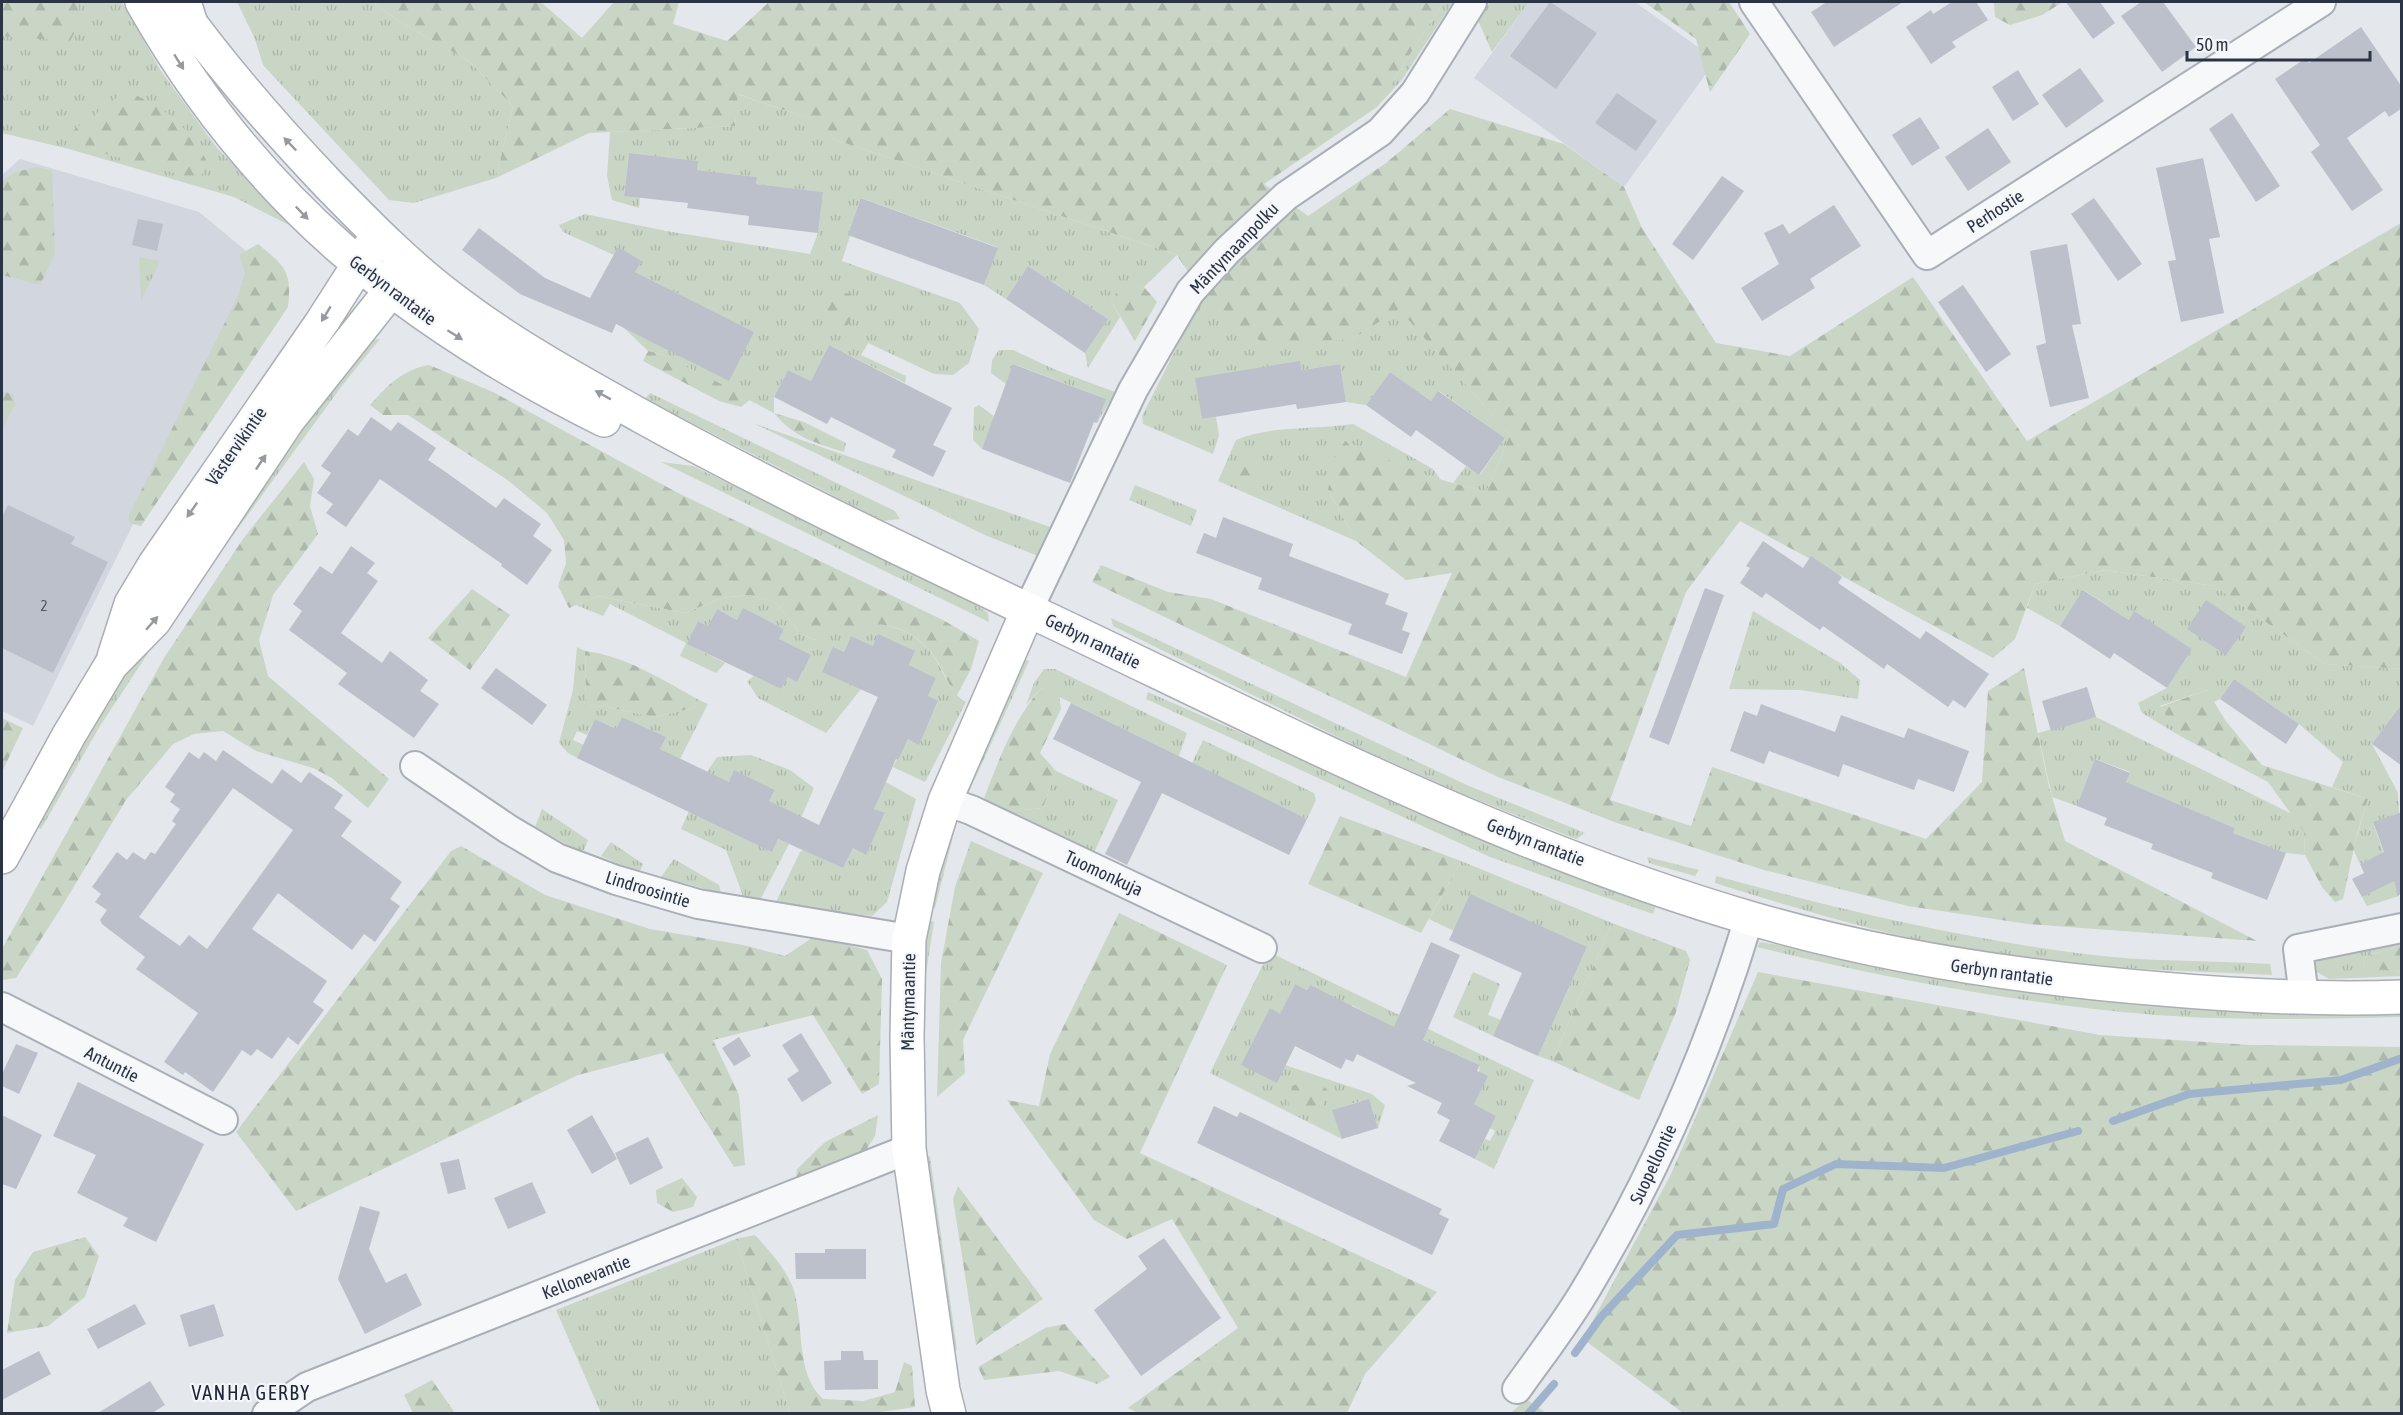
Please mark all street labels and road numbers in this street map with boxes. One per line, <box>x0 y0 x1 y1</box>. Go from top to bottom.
street label: Perhostie <box>1963 185 2027 237</box>
street label: Mäntymaanpolku <box>1185 198 1283 298</box>
street label: Gerbyn rantatie <box>346 251 440 329</box>
street label: Västervikintie <box>201 403 271 489</box>
street label: Gerbyn rantatie <box>1042 609 1144 673</box>
street label: Gerbyn rantatie <box>1484 814 1588 870</box>
street label: Tuomonkuja <box>1062 846 1146 900</box>
street label: Lindroosintie <box>603 866 693 912</box>
street label: Mäntymaantie <box>897 953 919 1051</box>
street label: Gerbyn rantatie <box>1949 954 2055 990</box>
street label: Antuntie <box>82 1042 142 1086</box>
street label: Suopellontie <box>1625 1121 1681 1207</box>
street label: Kellonevantie <box>539 1251 633 1303</box>

